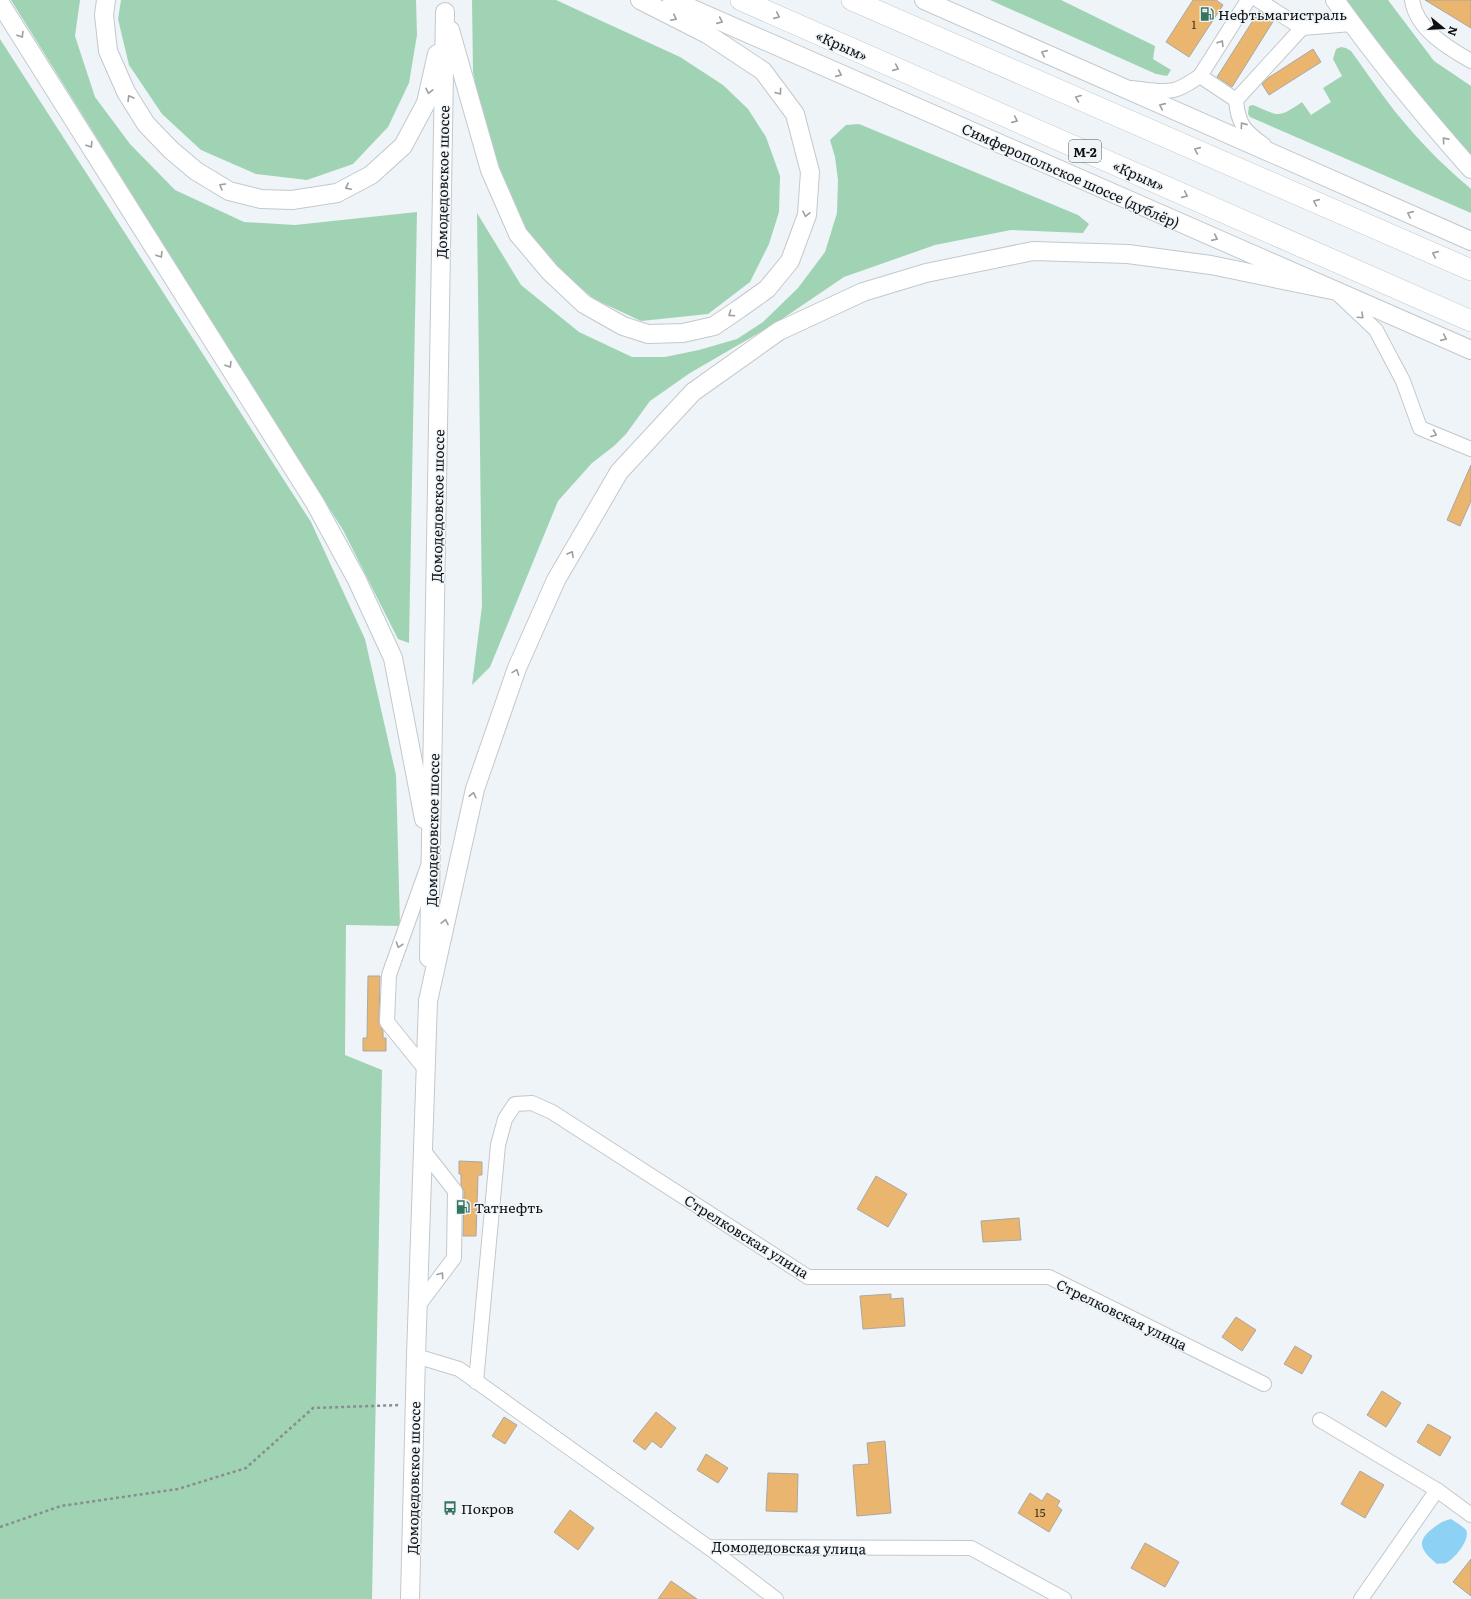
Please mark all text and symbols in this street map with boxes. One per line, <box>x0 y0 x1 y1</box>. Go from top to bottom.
place label: Нефтьмагистраль <box>1218 4 1347 24</box>
fuel station icon: Нефтьмагистраль <box>1199 6 1215 22</box>
north arrow <box>1423 8 1463 48</box>
one-way arrow <box>772 11 780 19</box>
one-way arrow <box>670 13 678 21</box>
house number: 1 <box>1192 15 1197 33</box>
one-way arrow <box>716 16 724 24</box>
street label: «Крым» <box>813 25 871 65</box>
text: N <box>1444 25 1462 38</box>
one-way arrow <box>16 31 23 38</box>
one-way arrow <box>1216 41 1223 48</box>
one-way arrow <box>1040 49 1047 57</box>
one-way arrow <box>891 63 899 71</box>
one-way arrow <box>836 69 843 77</box>
one-way arrow <box>425 88 433 95</box>
one-way arrow <box>774 88 782 95</box>
one-way arrow <box>127 95 134 102</box>
one-way arrow <box>1074 95 1081 103</box>
one-way arrow <box>1159 102 1166 110</box>
street label: Домодедовское шоссе <box>431 105 453 259</box>
one-way arrow <box>1011 116 1018 124</box>
street label: Симферопольское шоссе (дублёр) <box>959 118 1183 232</box>
one-way arrow <box>1241 123 1248 130</box>
one-way arrow <box>1442 137 1450 145</box>
road number: М-2 <box>1069 140 1101 162</box>
one-way arrow <box>86 141 93 148</box>
one-way arrow <box>1194 147 1201 155</box>
street label: «Крым» <box>1110 155 1168 195</box>
one-way arrow <box>345 183 352 190</box>
one-way arrow <box>219 184 226 191</box>
one-way arrow <box>1181 191 1188 199</box>
one-way arrow <box>1313 199 1321 207</box>
one-way arrow <box>803 211 811 218</box>
one-way arrow <box>1406 211 1414 219</box>
one-way arrow <box>1210 233 1218 241</box>
one-way arrow <box>155 251 162 258</box>
one-way arrow <box>1432 251 1440 259</box>
one-way arrow <box>728 310 735 317</box>
one-way arrow <box>1356 311 1364 319</box>
one-way arrow <box>1440 333 1448 341</box>
one-way arrow <box>224 361 232 368</box>
street label: Домодедовское шоссе <box>426 429 448 583</box>
one-way arrow <box>1431 430 1438 438</box>
one-way arrow <box>566 551 573 558</box>
one-way arrow <box>511 669 520 676</box>
street label: Домодедовское шоссе <box>421 753 443 907</box>
one-way arrow <box>469 792 477 798</box>
one-way arrow <box>441 919 449 925</box>
one-way arrow <box>395 942 403 949</box>
street label: Стрелковская улица <box>681 1190 813 1283</box>
place label: Татнефть <box>474 1197 543 1217</box>
fuel station icon: Татнефть <box>455 1199 471 1215</box>
one-way arrow <box>436 1272 443 1279</box>
street label: Стрелковская улица <box>1053 1274 1191 1355</box>
street label: Домодедовское шоссе <box>402 1401 424 1555</box>
place label: Покров <box>461 1498 514 1518</box>
bus stop icon: Покров <box>442 1500 458 1516</box>
house number: 15 <box>1035 1503 1045 1521</box>
street label: Домодедовская улица <box>712 1536 867 1558</box>

